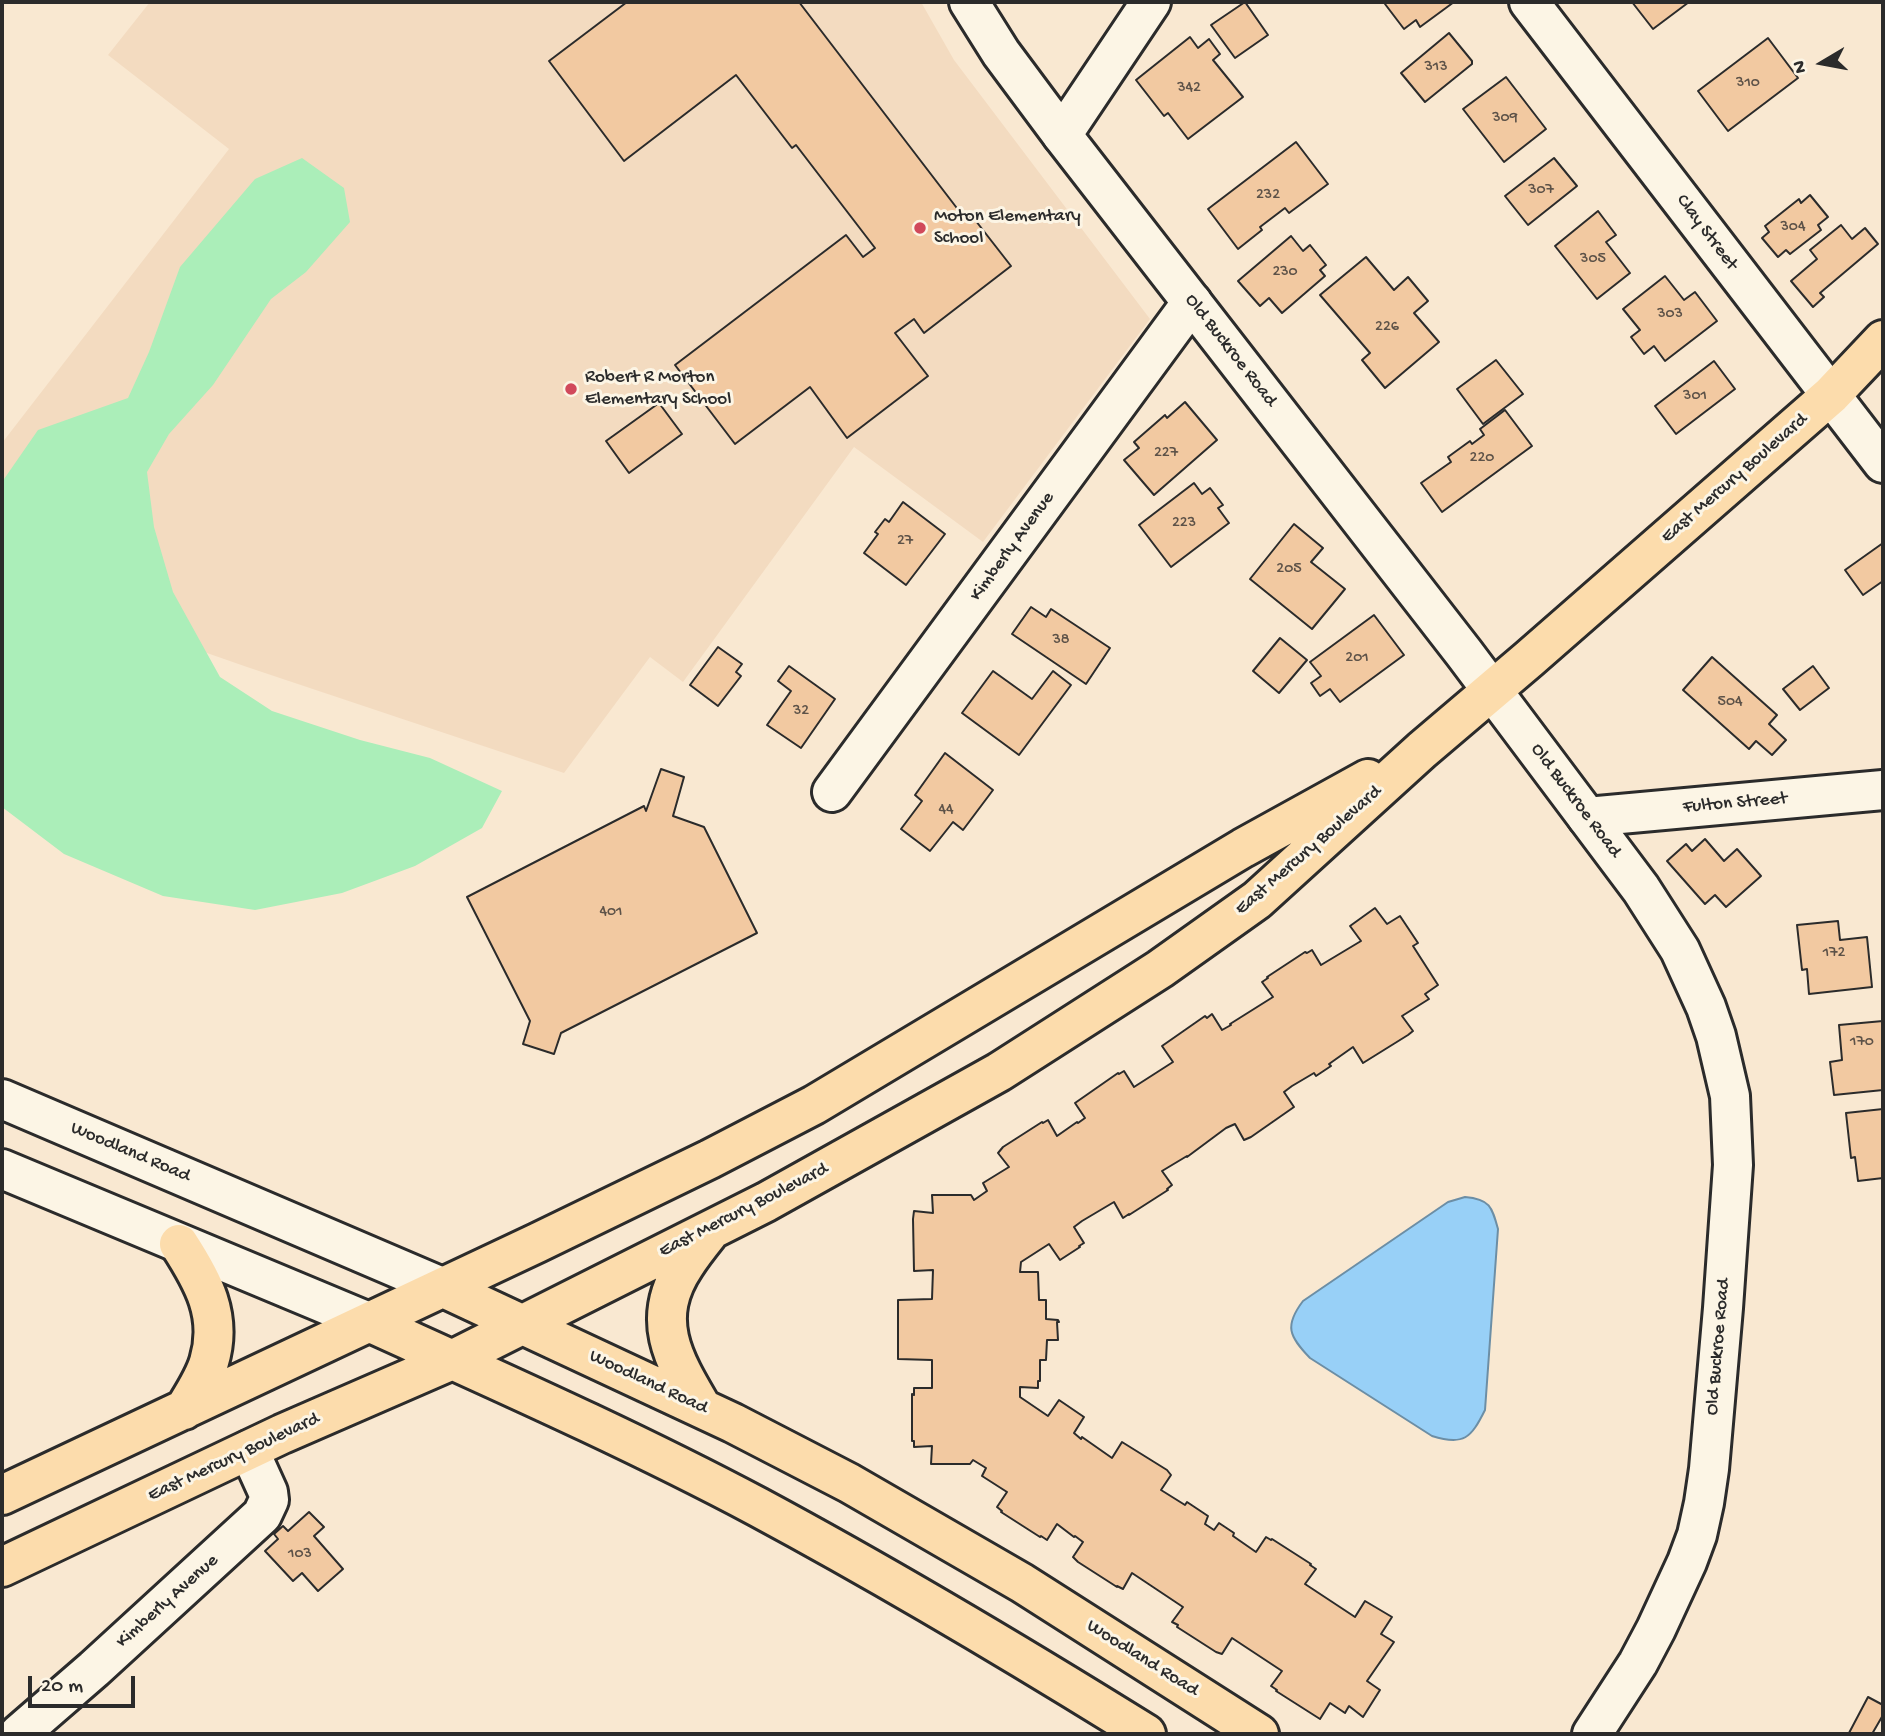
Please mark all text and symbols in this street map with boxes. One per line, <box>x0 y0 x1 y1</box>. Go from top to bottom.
north arrow <box>1787 28 1857 98</box>
house number: 313 <box>1424 58 1448 78</box>
text: N <box>1788 59 1813 75</box>
house number: 310 <box>1736 74 1760 94</box>
house number: 342 <box>1177 79 1201 99</box>
house number: 309 <box>1492 109 1518 129</box>
house number: 307 <box>1528 181 1554 201</box>
house number: 232 <box>1256 186 1280 206</box>
street label: Clay Street <box>1670 190 1742 276</box>
place label: Moton Elementary School <box>934 206 1081 250</box>
house number: 304 <box>1781 218 1805 238</box>
marker: Moton Elementary School <box>912 220 928 236</box>
house number: 305 <box>1580 250 1606 270</box>
house number: 230 <box>1272 263 1298 283</box>
street label: Old Buckroe Road <box>1179 290 1281 412</box>
house number: 303 <box>1657 305 1683 325</box>
house number: 226 <box>1375 318 1399 338</box>
place label: Robert R Morton Elementary School <box>585 367 731 411</box>
marker: Robert R Morton Elementary School <box>563 381 579 397</box>
house number: 301 <box>1683 387 1707 407</box>
street label: East Mercury Boulevard <box>1657 409 1813 549</box>
house number: 227 <box>1154 444 1178 464</box>
house number: 220 <box>1470 449 1494 469</box>
street label: Kimberly Avenue <box>966 488 1060 606</box>
house number: 223 <box>1172 514 1196 534</box>
house number: 27 <box>897 532 913 552</box>
house number: 205 <box>1276 560 1302 580</box>
house number: 38 <box>1052 631 1070 651</box>
house number: 201 <box>1345 649 1369 669</box>
house number: 504 <box>1717 693 1743 713</box>
house number: 32 <box>793 702 809 722</box>
street label: Old Buckroe Road <box>1525 739 1625 863</box>
street label: East Mercury Boulevard <box>1231 781 1387 921</box>
street label: Fulton Street <box>1682 788 1788 820</box>
house number: 44 <box>938 801 954 821</box>
house number: 401 <box>599 903 623 923</box>
house number: 172 <box>1823 944 1845 964</box>
house number: 170 <box>1850 1033 1874 1053</box>
street label: Woodland Road <box>67 1118 193 1188</box>
street label: East Mercury Boulevard <box>656 1158 832 1264</box>
street label: Old Buckroe Road <box>1702 1278 1736 1416</box>
street label: Woodland Road <box>585 1346 711 1420</box>
street label: East Mercury Boulevard <box>145 1408 323 1508</box>
house number: 103 <box>288 1545 312 1565</box>
street label: Kimberly Avenue <box>112 1550 224 1654</box>
street label: Woodland Road <box>1082 1615 1202 1703</box>
scale bar <box>32 1662 138 1706</box>
text: 20 m <box>41 1675 83 1700</box>

